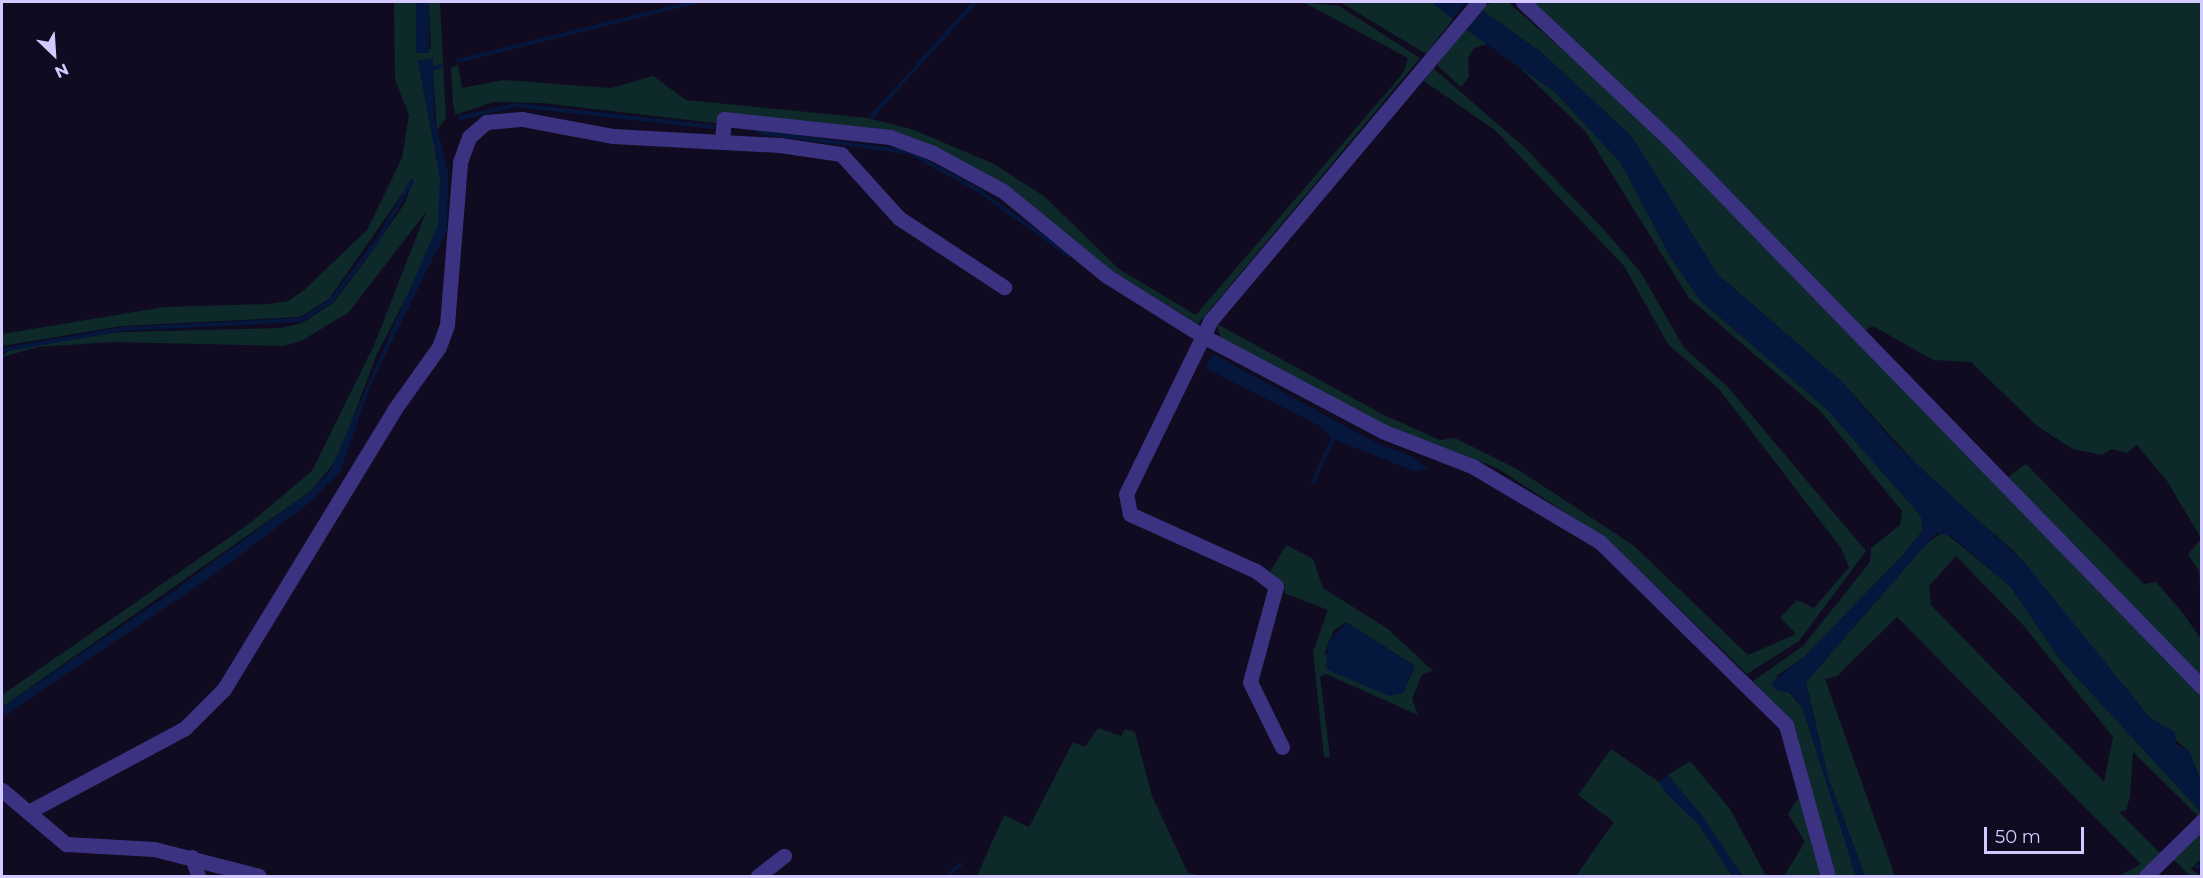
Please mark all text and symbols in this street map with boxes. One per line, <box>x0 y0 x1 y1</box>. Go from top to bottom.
north arrow <box>24 24 84 84</box>
text: N <box>52 59 72 82</box>
scale bar <box>1987 815 2088 853</box>
text: 50 m <box>1995 826 2041 848</box>

